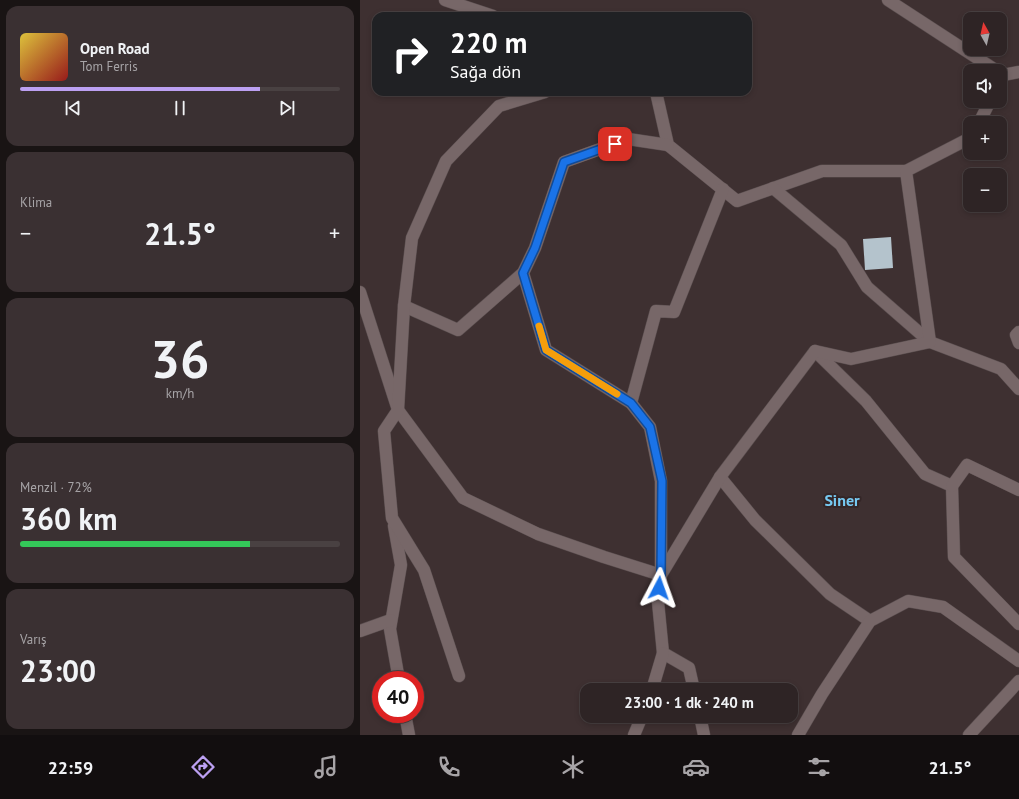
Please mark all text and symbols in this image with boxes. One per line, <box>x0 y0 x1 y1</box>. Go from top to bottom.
north arrow <box>963 12 1007 56</box>
map controls <box>963 12 1007 212</box>
text: 220 m <box>450 24 527 61</box>
icon: right <box>384 28 436 80</box>
text: Open Road <box>80 39 150 58</box>
text: Tom Ferris <box>80 58 138 75</box>
text: Sağa dön <box>450 60 521 83</box>
button: sound <box>963 64 1007 108</box>
icon: previous <box>62 97 84 119</box>
icon: pause <box>169 97 191 119</box>
icon: next <box>276 97 298 119</box>
button: + <box>963 116 1007 160</box>
pin <box>598 127 632 161</box>
icon: arrive <box>604 133 626 155</box>
button: − <box>963 168 1007 212</box>
text: Klima <box>20 194 52 211</box>
text: 21.5° <box>144 214 216 253</box>
text: − <box>20 219 31 247</box>
text: + <box>329 219 340 247</box>
text: 36 <box>151 325 209 392</box>
text: km/h <box>166 385 194 402</box>
text: Menzil · 72% <box>20 479 92 496</box>
district label: Siner <box>824 490 860 510</box>
text: 360 km <box>20 499 118 538</box>
position arrow <box>638 567 680 609</box>
text: Varış <box>20 631 47 648</box>
text: 23:00 <box>20 651 96 690</box>
speed limit sign: 40 <box>372 671 424 723</box>
text: 23:00 · 1 dk · 240 m <box>624 693 754 712</box>
icon: directions <box>189 753 217 781</box>
icon: music <box>312 753 340 781</box>
icon: phone <box>435 753 463 781</box>
icon: climate <box>559 753 587 781</box>
icon: car <box>682 753 710 781</box>
icon: filters <box>805 753 833 781</box>
text: 22:59 <box>48 756 93 779</box>
text: 21.5° <box>928 756 971 779</box>

